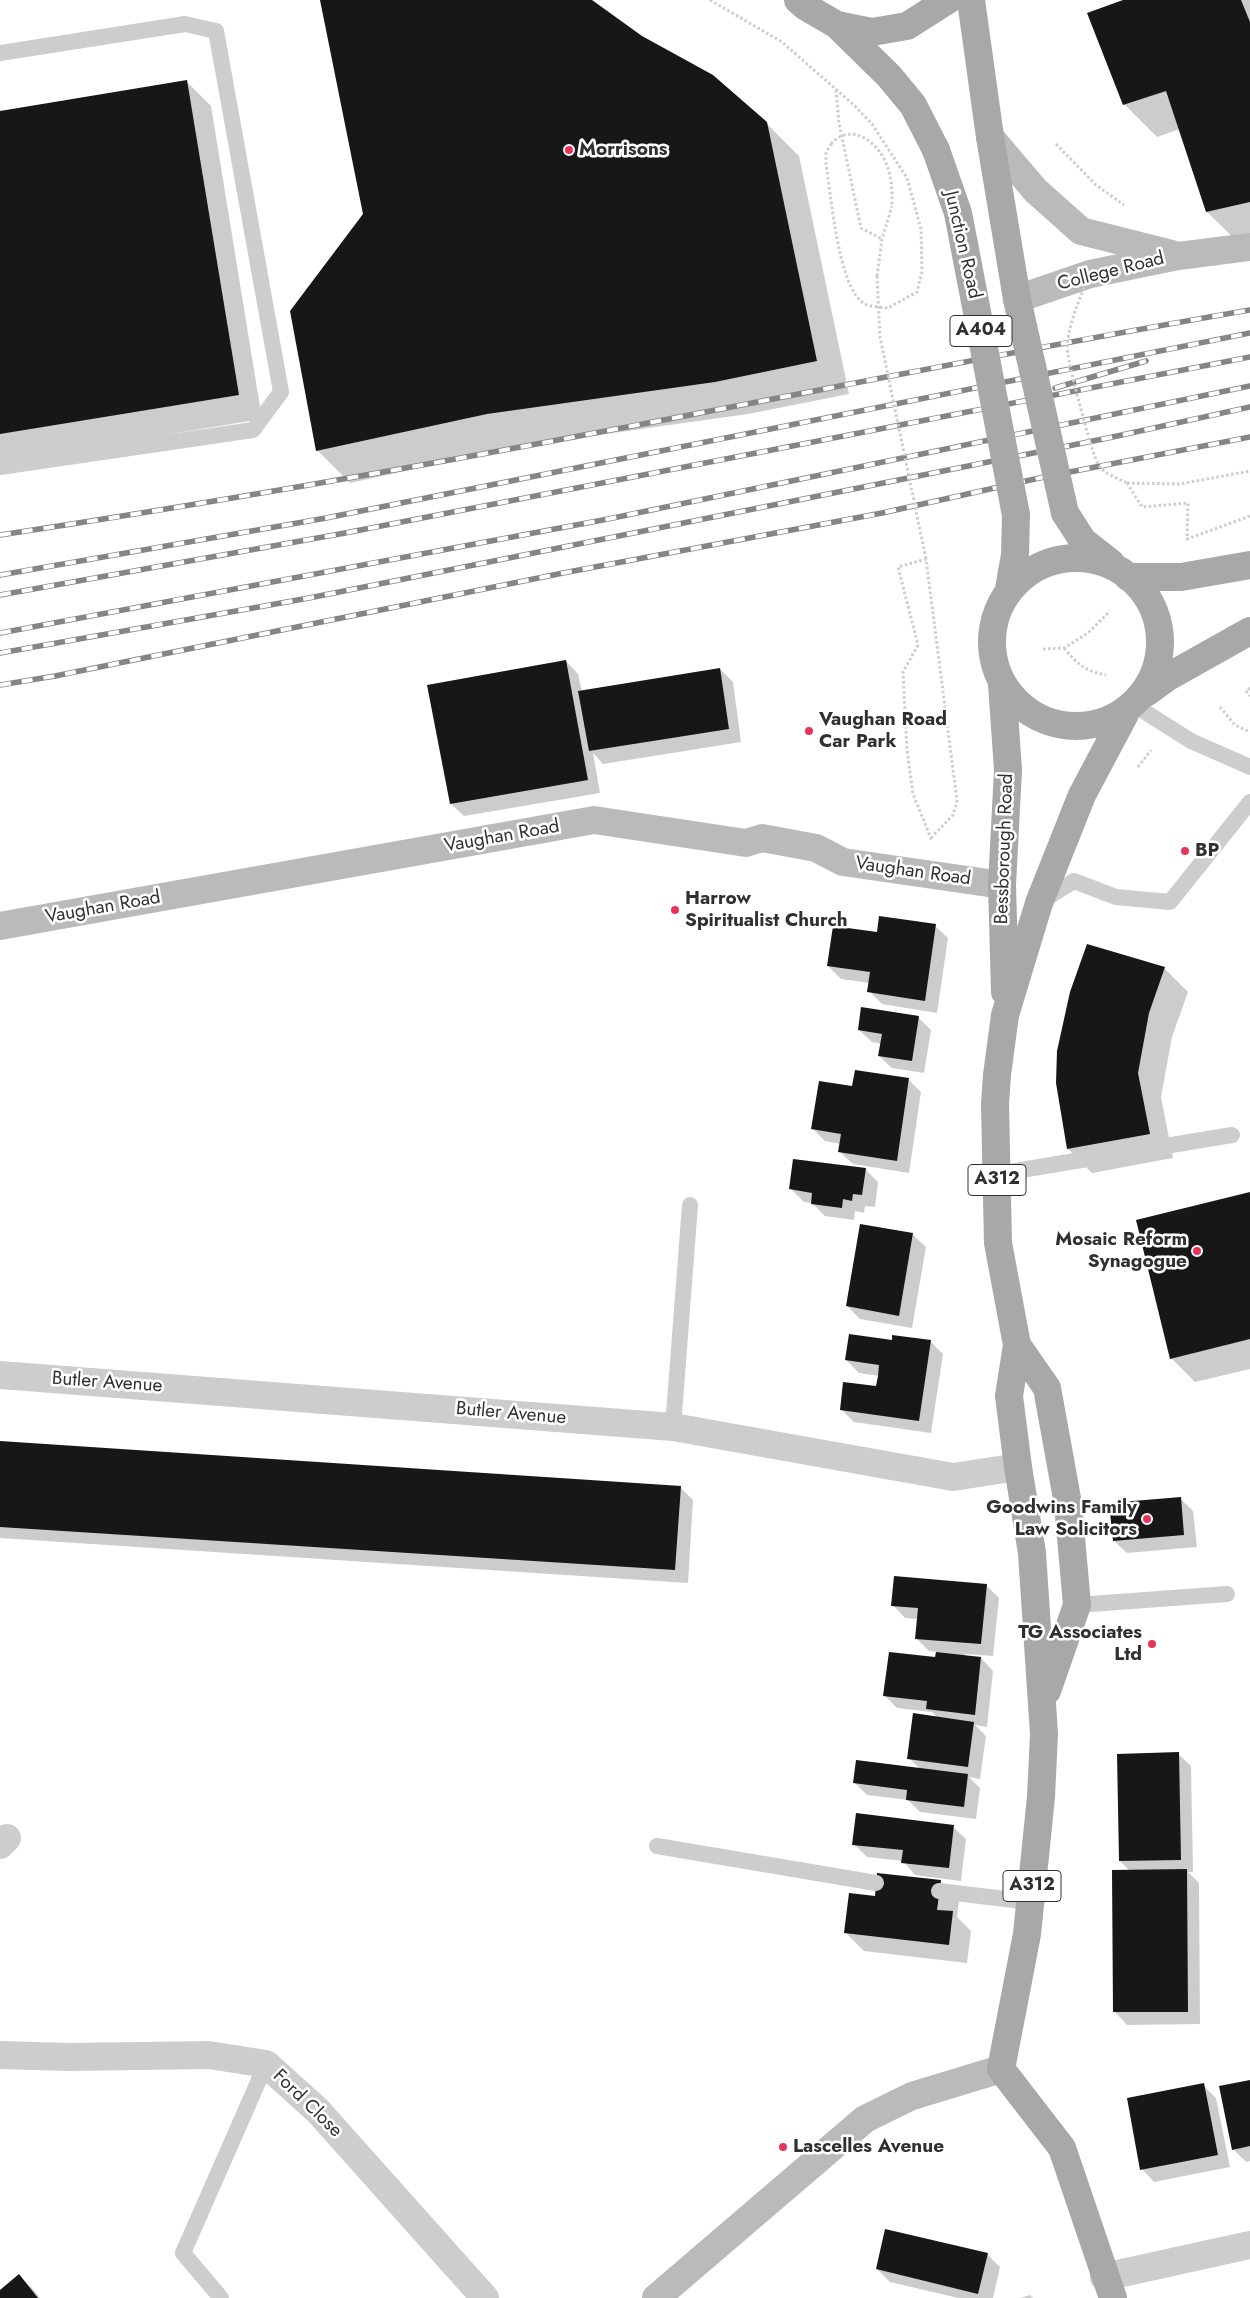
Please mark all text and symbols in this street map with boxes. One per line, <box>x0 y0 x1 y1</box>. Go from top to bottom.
place label: Morrisons <box>579 139 667 161</box>
marker: Morrisons <box>563 144 575 156</box>
street label: Junction Road <box>939 189 985 301</box>
street label: College Road <box>1055 248 1167 296</box>
road number: A404 <box>950 316 1012 346</box>
place label: Vaughan Road Car Park <box>819 709 947 753</box>
marker: Vaughan Road Car Park <box>803 725 815 737</box>
street label: Bessborough Road <box>991 773 1019 925</box>
street label: Vaughan Road <box>443 816 561 858</box>
place label: BP <box>1195 840 1219 862</box>
marker: BP <box>1179 845 1191 857</box>
street label: Vaughan Road <box>854 853 972 891</box>
street label: Vaughan Road <box>44 887 162 929</box>
place label: Harrow Spiritualist Church <box>685 888 848 932</box>
marker: Harrow Spiritualist Church <box>669 904 681 916</box>
road number: A312 <box>968 1164 1026 1196</box>
place label: Mosaic Reform Synagogue <box>1055 1229 1187 1273</box>
marker: Mosaic Reform Synagogue <box>1191 1245 1203 1257</box>
street label: Butler Avenue <box>51 1368 163 1398</box>
street label: Butler Avenue <box>455 1398 567 1430</box>
place label: Goodwins Family Law Solicitors <box>986 1497 1137 1541</box>
marker: Goodwins Family Law Solicitors <box>1141 1513 1153 1525</box>
place label: TG Associates Ltd <box>1018 1622 1142 1666</box>
marker: TG Associates Ltd <box>1146 1638 1158 1650</box>
road number: A312 <box>1003 1870 1061 1902</box>
street label: Ford Close <box>268 2065 346 2143</box>
place label: Lascelles Avenue <box>793 2136 944 2158</box>
marker: Lascelles Avenue <box>777 2141 789 2153</box>

